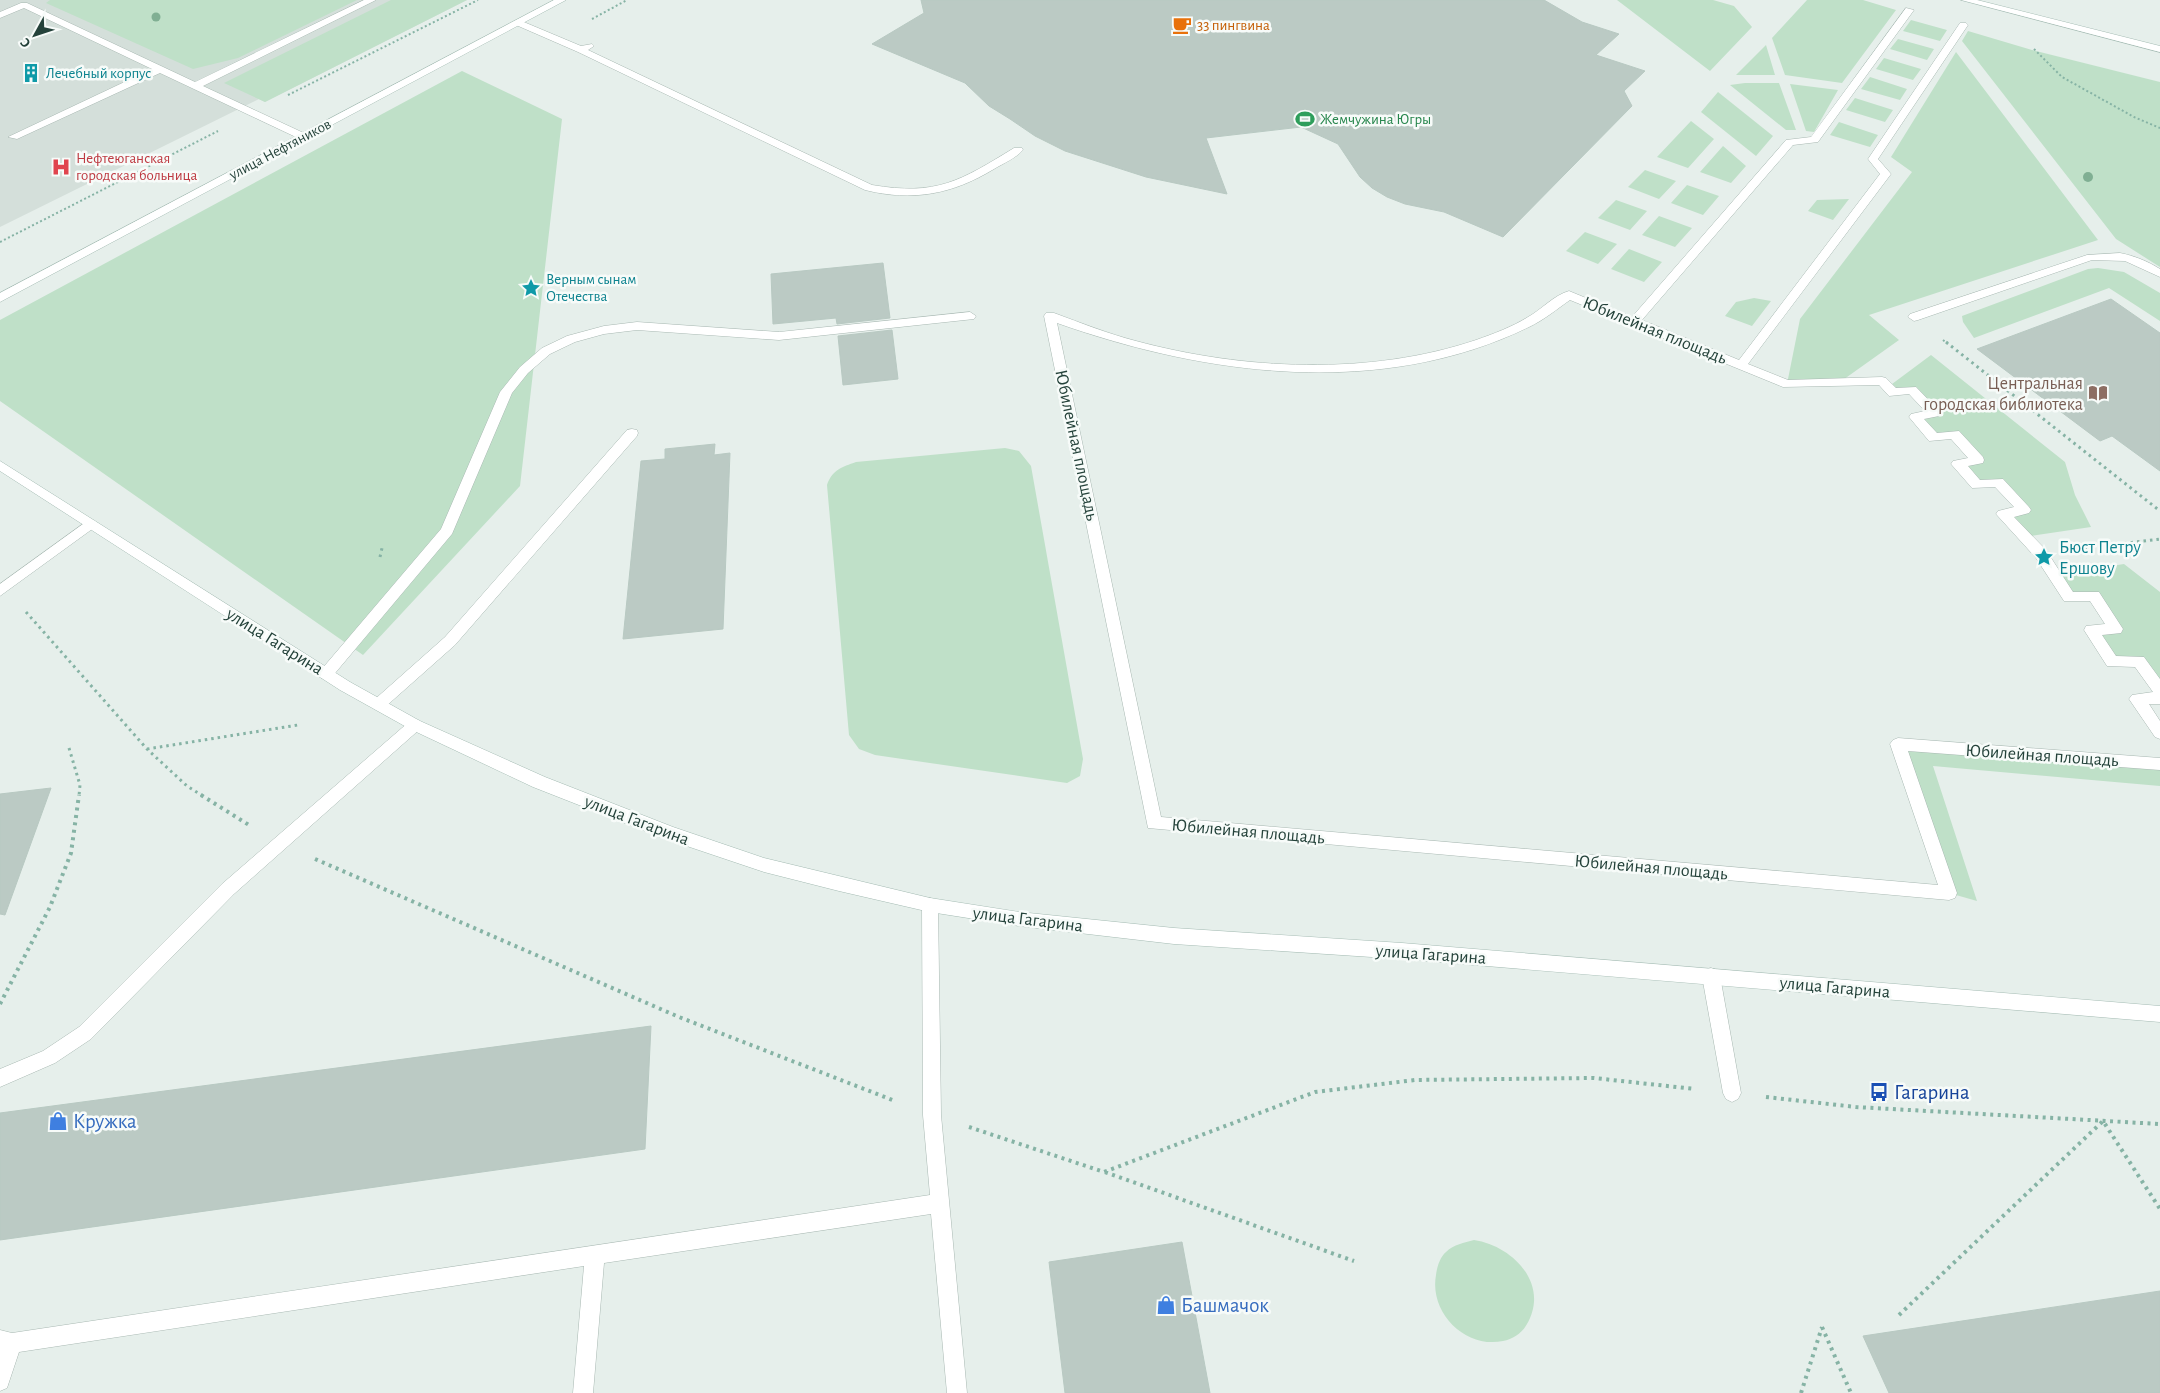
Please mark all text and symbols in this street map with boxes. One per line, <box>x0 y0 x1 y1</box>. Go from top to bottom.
north arrow <box>10 10 60 60</box>
cafe icon: 33 пингвина <box>1171 14 1193 36</box>
place label: 33 пингвина <box>1197 18 1270 33</box>
text: С <box>18 35 34 50</box>
building icon: Лечебный корпус <box>20 62 42 84</box>
place label: Лечебный корпус <box>46 66 151 81</box>
sports icon: Жемчужина Югры <box>1294 108 1316 130</box>
place label: Жемчужина Югры <box>1320 112 1431 127</box>
street label: улица Нефтяников <box>226 116 334 183</box>
place label: Нефтеюганская городская больница <box>76 151 198 183</box>
hospital icon: Нефтеюганская городская больница <box>50 156 72 178</box>
place label: Верным сынам Отечества <box>546 272 636 304</box>
place icon: Верным сынам Отечества <box>520 277 542 299</box>
street label: Юбилейная площадь <box>1580 293 1730 368</box>
street label: Юбилейная площадь <box>1051 368 1102 523</box>
place label: Центральная городская библиотека <box>1923 375 2083 414</box>
library icon: Центральная городская библиотека <box>2087 382 2109 404</box>
place label: Бюст Петру Ершову <box>2059 539 2141 578</box>
place icon: Бюст Петру Ершову <box>2033 546 2055 568</box>
street label: улица Гагарина <box>222 604 326 679</box>
street label: Юбилейная площадь <box>1965 741 2120 770</box>
street label: улица Гагарина <box>581 792 692 849</box>
street label: Юбилейная площадь <box>1171 815 1326 848</box>
street label: Юбилейная площадь <box>1574 851 1729 884</box>
street label: улица Гагарина <box>971 904 1084 936</box>
street label: улица Гагарина <box>1374 942 1487 968</box>
street label: улица Гагарина <box>1778 974 1891 1002</box>
bus stop icon: Гагарина <box>1868 1081 1890 1103</box>
place label: Гагарина <box>1894 1082 1970 1103</box>
shop icon: Кружка <box>47 1110 69 1132</box>
place label: Кружка <box>73 1111 137 1132</box>
shop icon: Башмачок <box>1155 1294 1177 1316</box>
place label: Башмачок <box>1181 1295 1269 1316</box>

